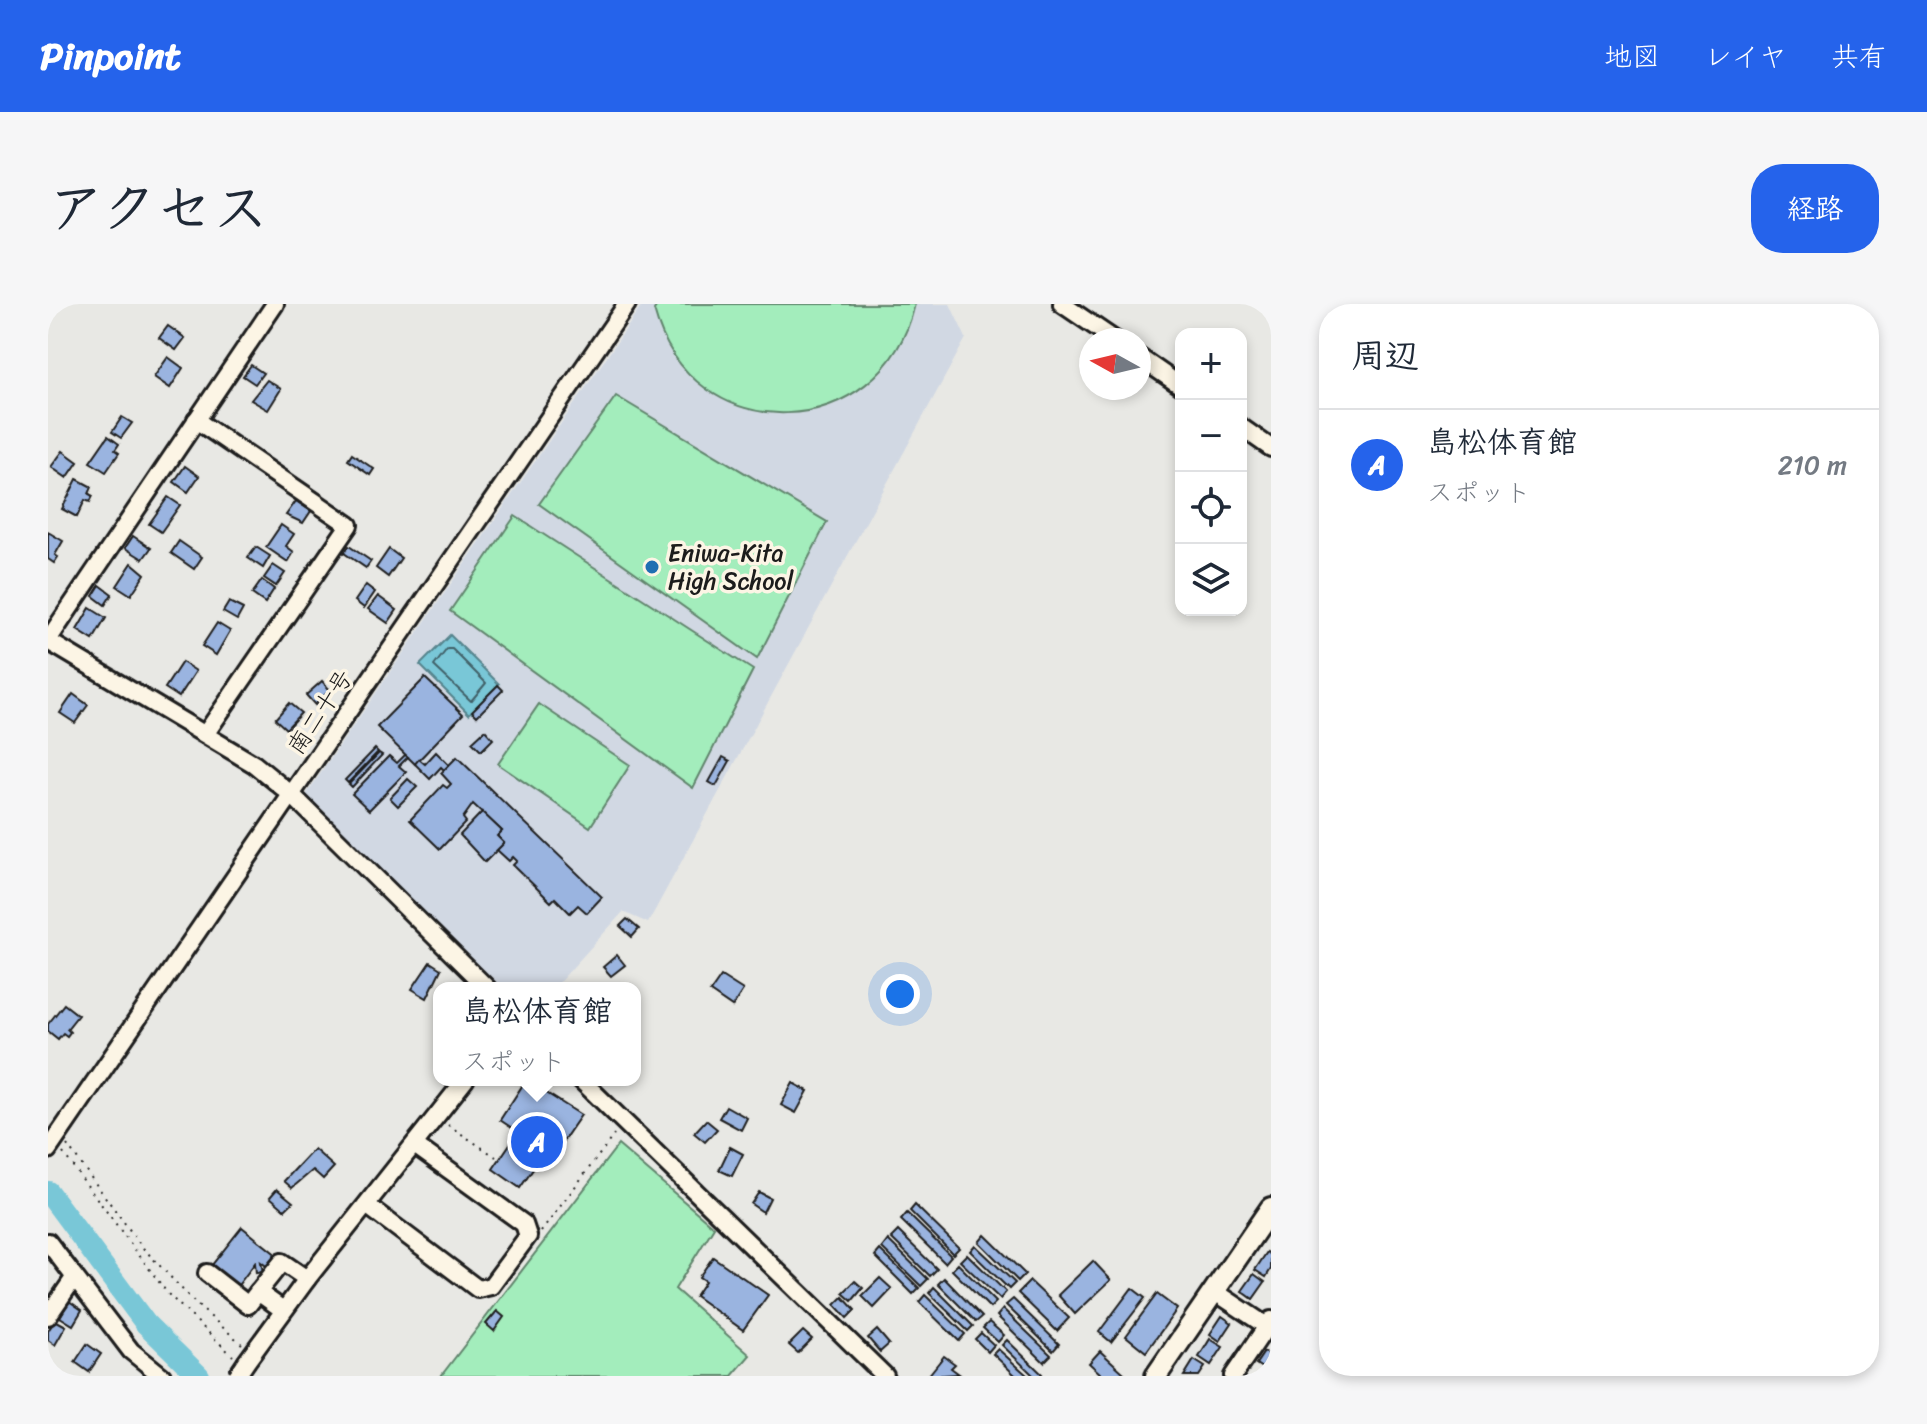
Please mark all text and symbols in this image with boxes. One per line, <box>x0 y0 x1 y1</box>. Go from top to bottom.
text: Pinpoint <box>40 23 181 90</box>
text: 地図 <box>1604 32 1660 81</box>
text: レイヤ <box>1704 32 1787 81</box>
text: 共有 <box>1831 32 1887 81</box>
text: アクセス <box>48 159 269 258</box>
button: 経路 <box>1751 164 1879 253</box>
text: 周辺 <box>1351 326 1419 386</box>
north arrow <box>1079 328 1151 400</box>
map controls <box>1175 328 1247 616</box>
button: + <box>1175 328 1247 400</box>
button: − <box>1175 400 1247 472</box>
text: 島松体育館 <box>1427 415 1577 469</box>
text: A <box>1368 442 1386 488</box>
text: 210 m <box>1778 442 1847 488</box>
text: スポット <box>1427 469 1531 515</box>
button: locate <box>1175 472 1247 544</box>
place label: Eniwa-Kita High School <box>668 532 795 602</box>
button: layers <box>1175 544 1247 616</box>
marker: Eniwa-Kita High School <box>643 558 661 576</box>
street label: 南二十号 <box>276 660 364 764</box>
your location <box>880 974 920 1014</box>
popup <box>433 982 641 1086</box>
text: 島松体育館 <box>462 984 612 1038</box>
text: スポット <box>462 1038 566 1084</box>
pin: A <box>511 1112 563 1172</box>

